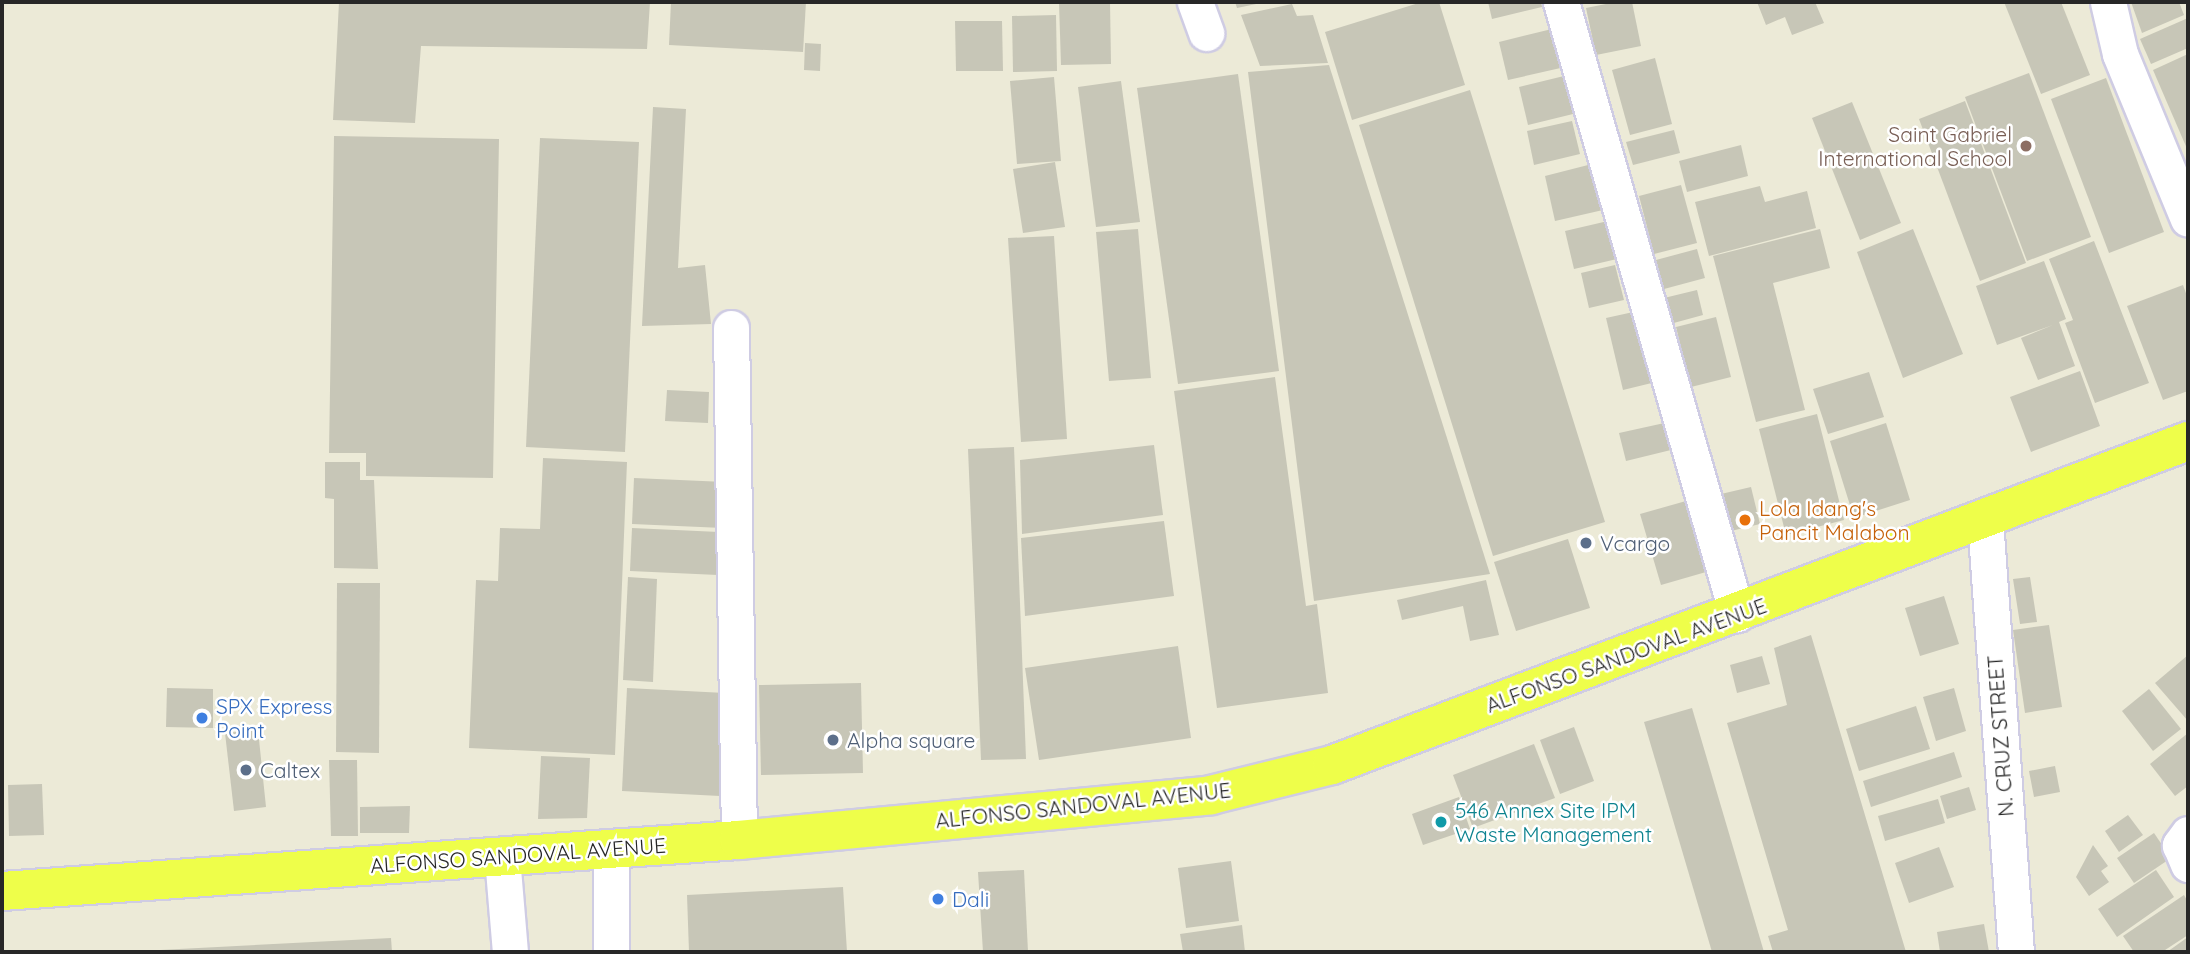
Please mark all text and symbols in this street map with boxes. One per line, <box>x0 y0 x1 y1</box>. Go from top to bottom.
place label: Saint Gabriel International School <box>1818 121 2012 171</box>
marker: Saint Gabriel International School <box>2018 138 2034 154</box>
place label: Lola Idang's Pancit Malabon <box>1759 495 1910 545</box>
marker: Lola Idang's Pancit Malabon <box>1737 512 1753 528</box>
place label: Vcargo <box>1600 530 1670 556</box>
marker: Vcargo <box>1578 535 1594 551</box>
street label: ALFONSO SANDOVAL AVENUE <box>1482 592 1770 718</box>
street label: N. CRUZ STREET <box>1982 654 2018 818</box>
place label: SPX Express Point <box>216 693 332 743</box>
marker: SPX Express Point <box>194 710 210 726</box>
place label: Alpha square <box>847 727 975 753</box>
marker: Alpha square <box>825 732 841 748</box>
place label: Caltex <box>260 757 320 783</box>
marker: Caltex <box>238 762 254 778</box>
street label: ALFONSO SANDOVAL AVENUE <box>934 777 1232 833</box>
place label: 546 Annex Site IPM Waste Management <box>1455 797 1652 847</box>
marker: 546 Annex Site IPM Waste Management <box>1433 814 1449 830</box>
street label: ALFONSO SANDOVAL AVENUE <box>369 832 667 878</box>
place label: Dali <box>952 886 989 912</box>
marker: Dali <box>930 891 946 907</box>

